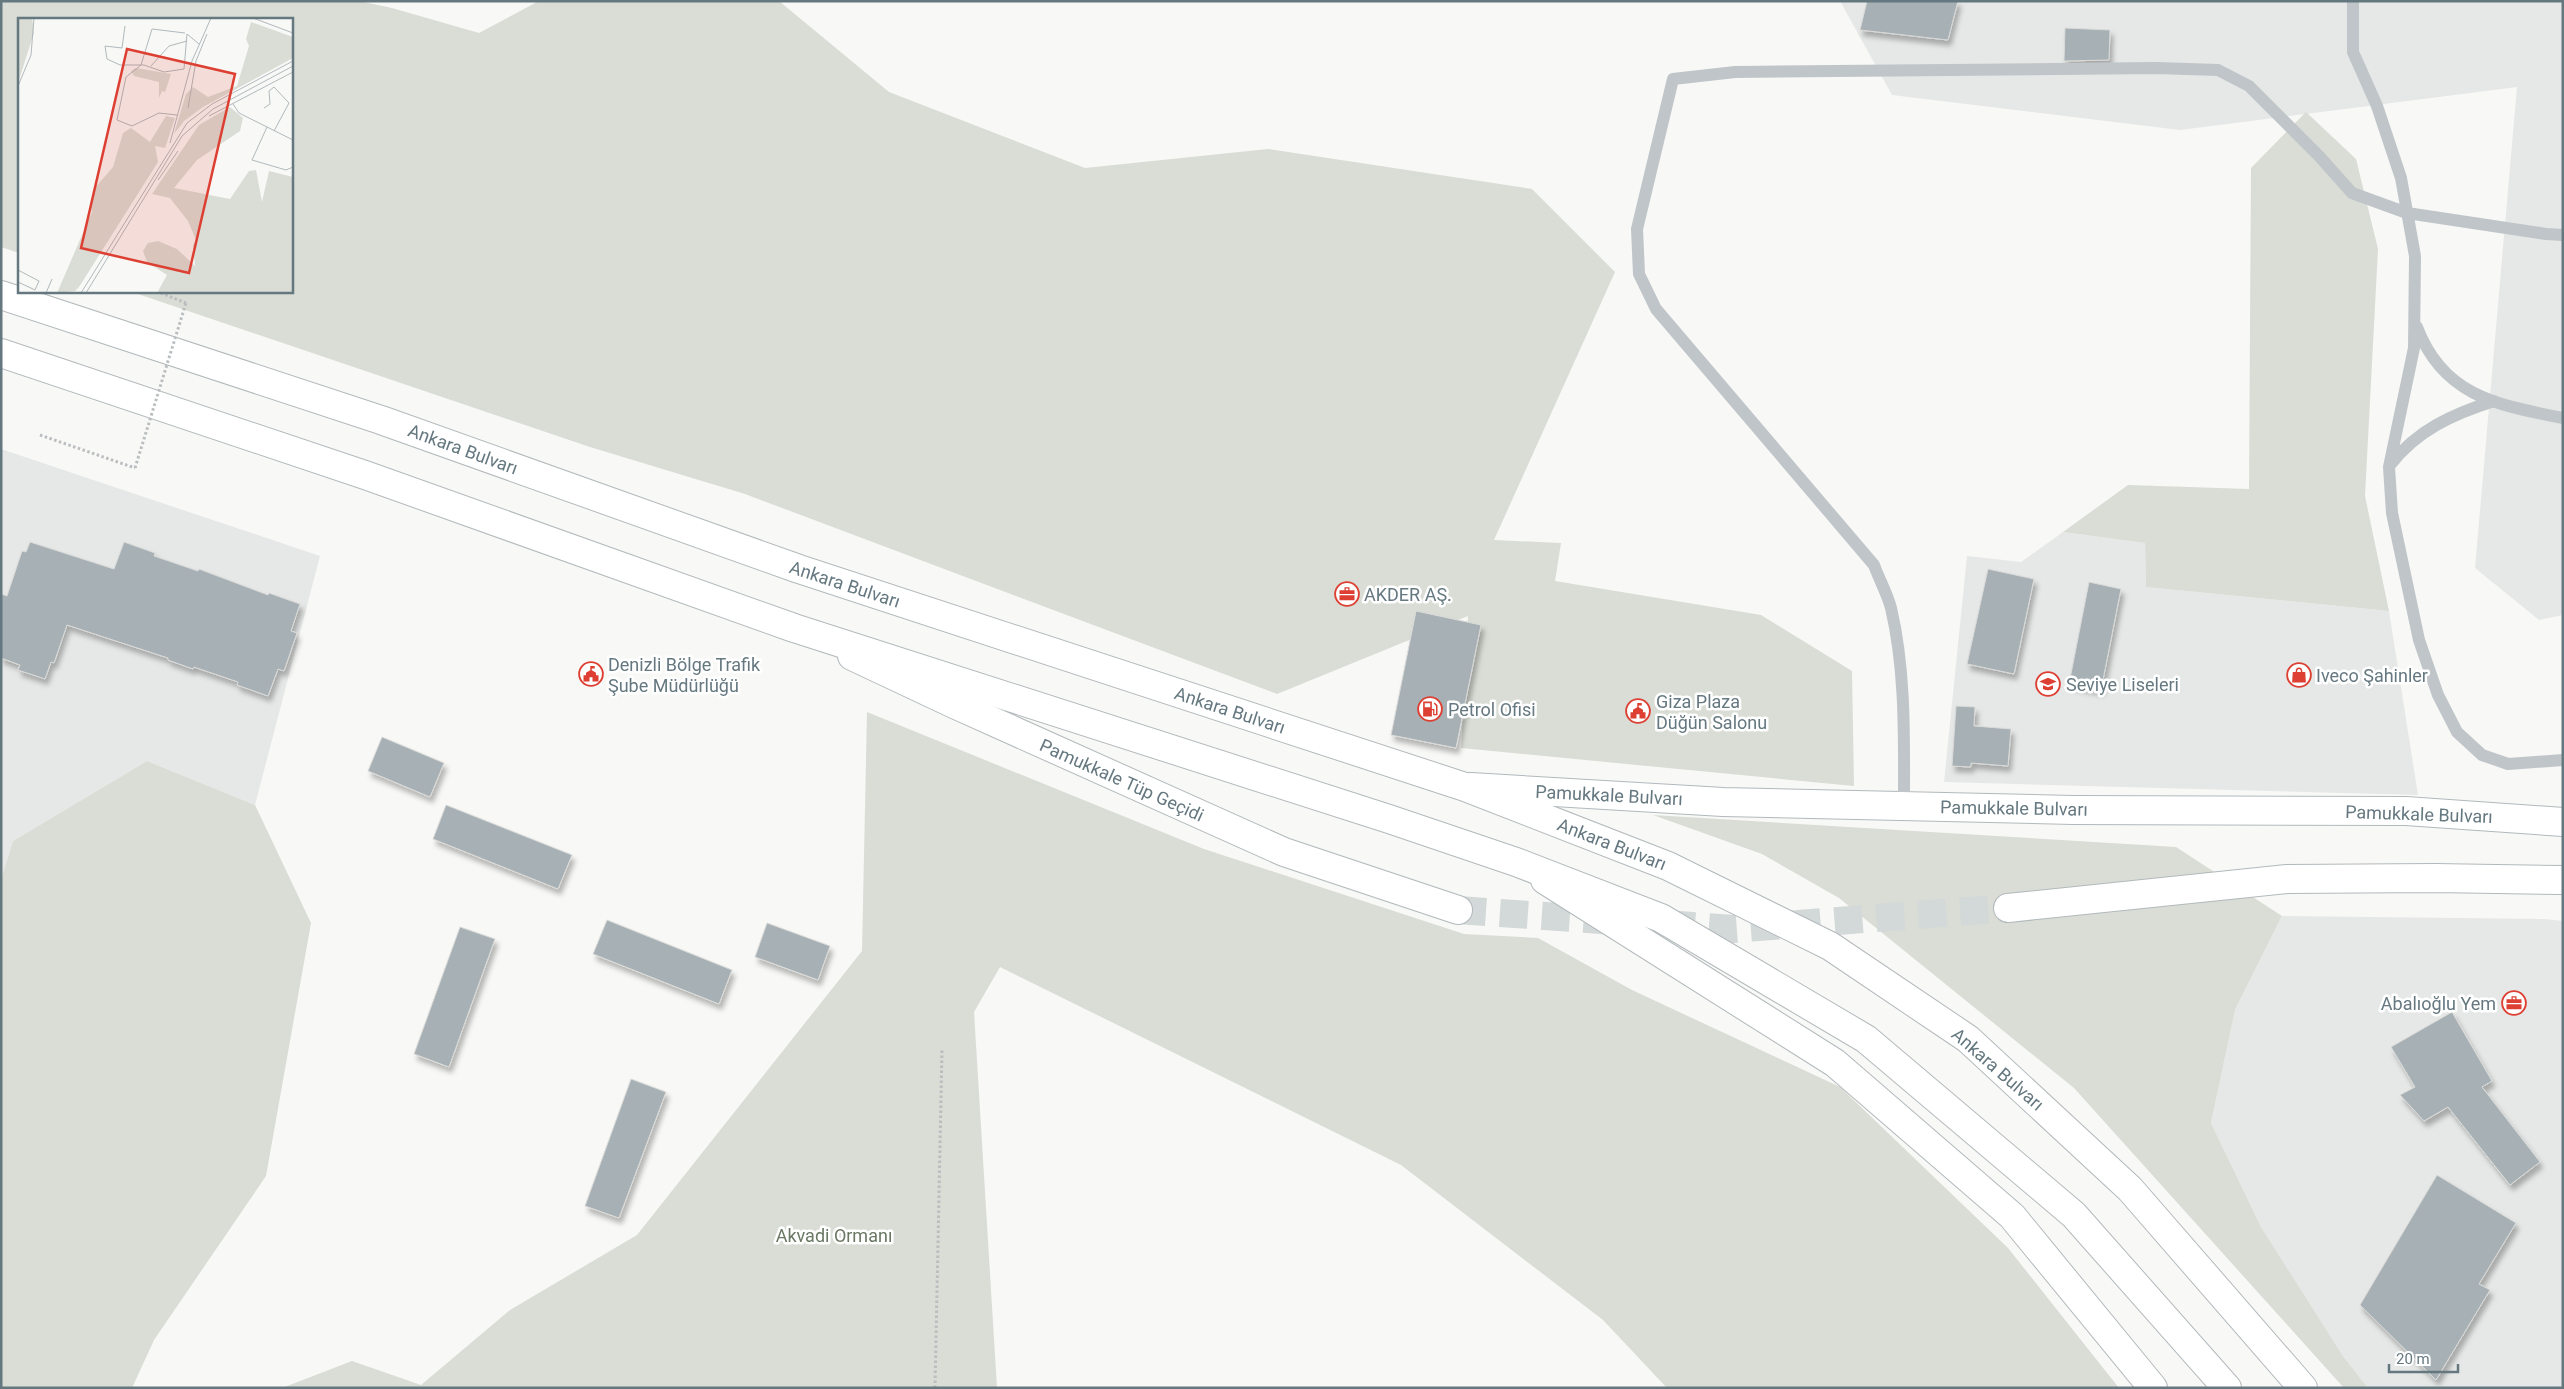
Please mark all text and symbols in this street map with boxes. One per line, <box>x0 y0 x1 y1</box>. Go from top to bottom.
inset map <box>18 18 292 292</box>
street label: Ankara Bulvarı <box>405 419 521 479</box>
street label: Ankara Bulvarı <box>787 556 903 612</box>
office icon: AKDER AŞ. <box>1334 581 1360 607</box>
place label: AKDER AŞ. <box>1364 584 1452 605</box>
place label: Denizli Bölge Trafik Şube Müdürlüğü <box>608 654 761 696</box>
public building icon: Denizli Bölge Trafik Şube Müdürlüğü <box>578 661 604 687</box>
shop icon: Iveco Şahinler <box>2286 662 2312 688</box>
place label: Iveco Şahinler <box>2316 665 2428 686</box>
school or university icon: Seviye Liseleri <box>2035 671 2061 697</box>
place label: Seviye Liseleri <box>2066 674 2179 695</box>
street label: Ankara Bulvarı <box>1172 682 1288 738</box>
place label: Giza Plaza Düğün Salonu <box>1656 691 1767 733</box>
fuel station icon: Petrol Ofisi <box>1417 696 1443 722</box>
public building icon: Giza Plaza Düğün Salonu <box>1625 698 1651 724</box>
place label: Petrol Ofisi <box>1448 699 1536 720</box>
street label: Pamukkale Tüp Geçidi <box>1037 734 1207 826</box>
street label: Pamukkale Bulvarı <box>1535 781 1683 809</box>
street label: Pamukkale Bulvarı <box>1940 796 2088 820</box>
street label: Pamukkale Bulvarı <box>2345 801 2493 827</box>
street label: Ankara Bulvarı <box>1555 814 1669 874</box>
office icon: Abalıoğlu Yem <box>2501 990 2527 1016</box>
place label: Abalıoğlu Yem <box>2381 993 2496 1014</box>
street label: Ankara Bulvarı <box>1948 1023 2048 1115</box>
park label: Akvadi Ormanı <box>776 1225 892 1246</box>
scale bar <box>2389 1342 2458 1374</box>
text: 20 m <box>2396 1350 2430 1368</box>

